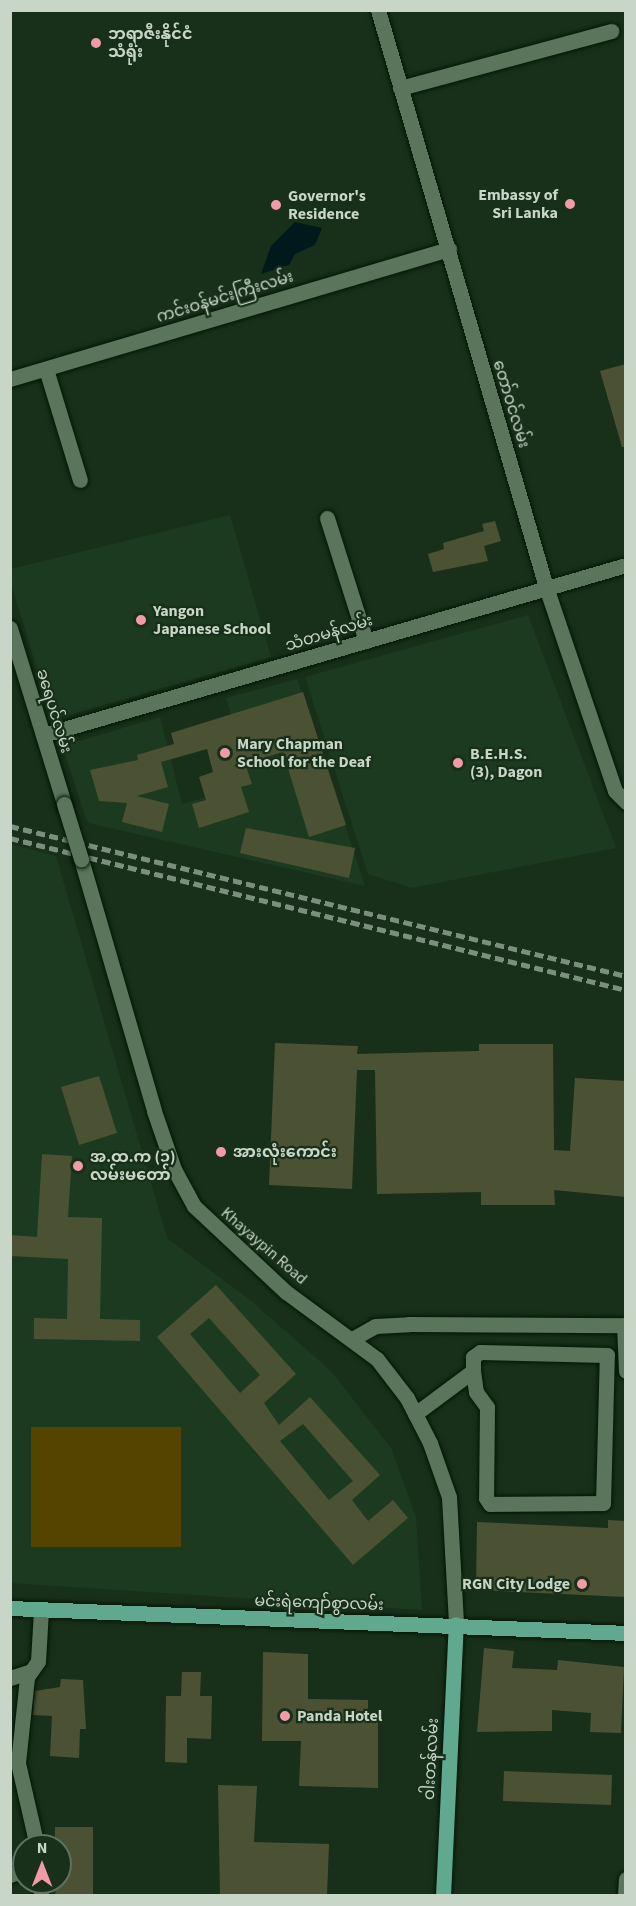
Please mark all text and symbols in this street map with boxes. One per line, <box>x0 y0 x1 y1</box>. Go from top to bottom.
place label: ဘရာဇီးနိုင်ငံ သံရုံး <box>108 24 192 62</box>
marker: ဘရာဇီးနိုင်ငံ သံရုံး <box>89 36 103 50</box>
place label: Embassy of Sri Lanka <box>478 185 558 223</box>
place label: Governor's Residence <box>288 186 366 224</box>
marker: Embassy of Sri Lanka <box>563 197 577 211</box>
marker: Governor's Residence <box>269 198 283 212</box>
street label: ကင်းဝန်မင်းကြီးလမ်း <box>154 267 296 327</box>
street label: တော်ဝင်လမ်း <box>489 358 533 450</box>
place label: Yangon Japanese School <box>153 601 271 639</box>
street label: သံတမန်လမ်း <box>283 611 375 655</box>
marker: Yangon Japanese School <box>134 613 148 627</box>
street label: ခရေပင်လမ်း <box>32 666 76 756</box>
place label: Mary Chapman School for the Deaf <box>237 734 371 772</box>
place label: B.E.H.S. (3), Dagon <box>470 744 542 782</box>
marker: Mary Chapman School for the Deaf <box>218 746 232 760</box>
marker: B.E.H.S. (3), Dagon <box>451 756 465 770</box>
place label: အားလုံးကောင်း <box>233 1142 337 1162</box>
marker: အားလုံးကောင်း <box>214 1145 228 1159</box>
place label: အ.ထ.က (၁) လမ်းမတော် <box>90 1147 176 1185</box>
marker: အ.ထ.က (၁) လမ်းမတော် <box>71 1159 85 1173</box>
street label: Khayaypin Road <box>217 1203 311 1289</box>
place label: RGN City Lodge <box>462 1574 570 1594</box>
marker: RGN City Lodge <box>575 1577 589 1591</box>
street label: မင်းရဲကျော်စွာလမ်း <box>254 1591 384 1615</box>
place label: Panda Hotel <box>297 1706 382 1726</box>
marker: Panda Hotel <box>278 1709 292 1723</box>
street label: ဝါးတန်လမ်း <box>419 1718 443 1800</box>
north arrow <box>12 1834 72 1894</box>
text: N <box>37 1837 47 1859</box>

